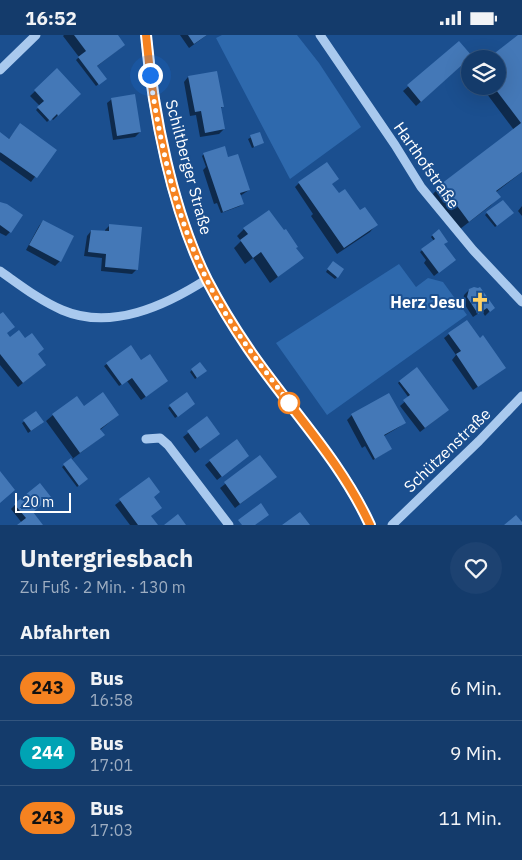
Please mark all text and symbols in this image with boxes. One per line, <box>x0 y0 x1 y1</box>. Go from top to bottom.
text: 16:52 <box>25 6 77 30</box>
map controls <box>461 50 506 95</box>
button: layers <box>461 50 506 95</box>
your location <box>138 63 163 88</box>
street label: Schiltberger Straße <box>161 97 217 237</box>
street label: Harthofstraße <box>390 118 464 212</box>
church icon: Herz Jesu <box>469 291 491 313</box>
place label: Herz Jesu <box>390 292 465 312</box>
unlabelled marker <box>278 392 300 414</box>
street label: Schützenstraße <box>399 403 495 496</box>
scale bar <box>15 490 71 513</box>
text: 20 m <box>22 493 54 511</box>
text: Untergriesbach <box>20 542 193 574</box>
button: heart <box>450 542 502 594</box>
text: Zu Fuß · 2 Min. · 130 m <box>20 577 186 597</box>
text: Abfahrten <box>20 620 110 644</box>
text: Bus <box>90 666 124 690</box>
text: 243 <box>31 676 64 699</box>
text: 6 Min. <box>450 676 502 700</box>
text: 16:58 <box>90 690 133 710</box>
text: Bus <box>90 731 124 755</box>
text: 244 <box>31 741 64 764</box>
text: 9 Min. <box>450 741 502 765</box>
text: 17:01 <box>90 755 133 775</box>
text: Bus <box>90 796 124 820</box>
text: 243 <box>31 806 64 829</box>
text: 11 Min. <box>439 806 502 830</box>
text: 17:03 <box>90 820 133 840</box>

